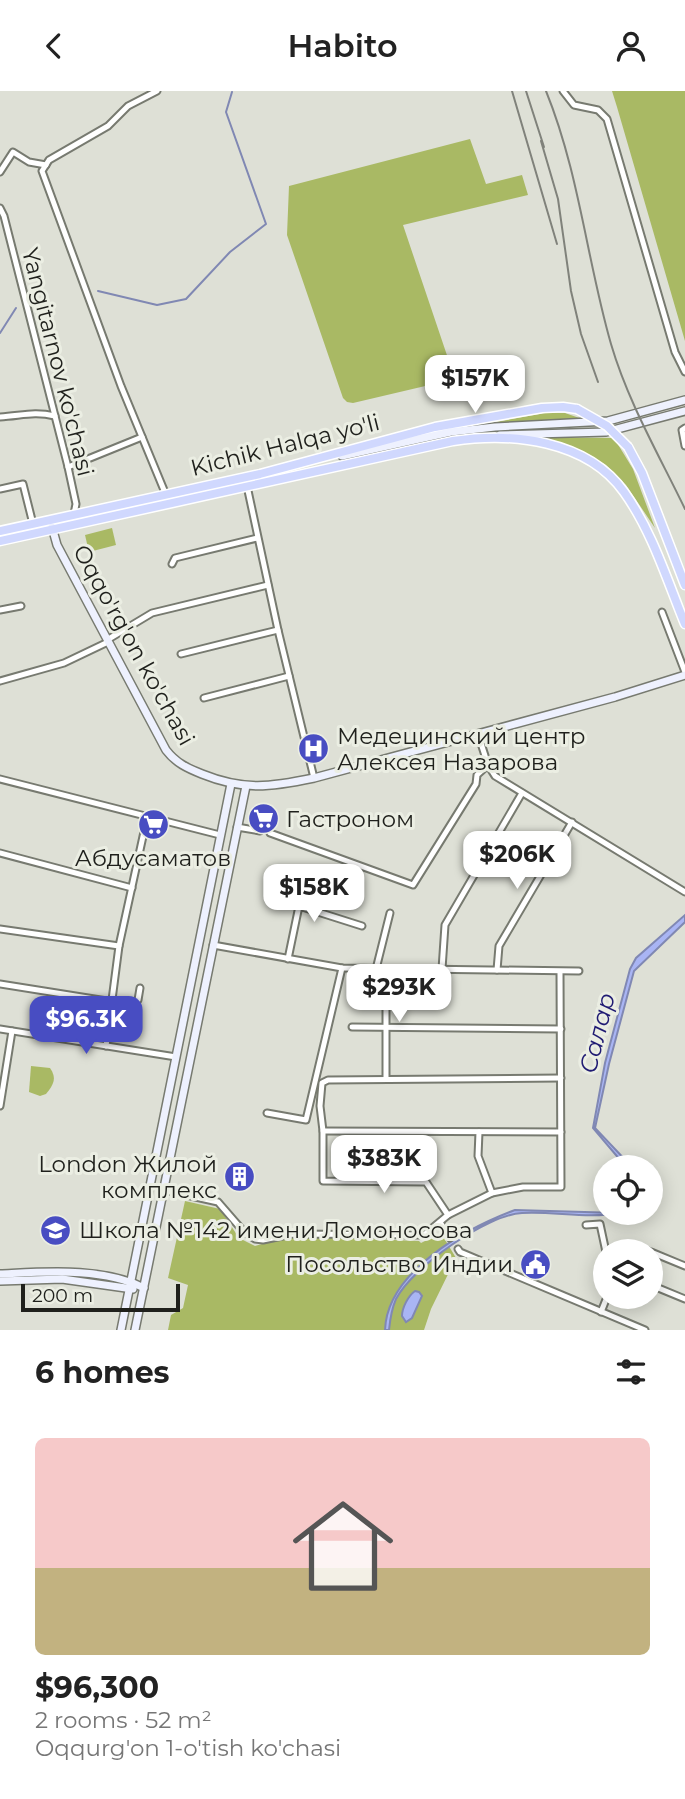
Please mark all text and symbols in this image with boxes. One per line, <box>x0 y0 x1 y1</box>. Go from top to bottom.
text: Habito <box>287 26 398 65</box>
icon: back <box>35 27 73 65</box>
icon: person <box>612 27 650 65</box>
street label: Yangitarnov ko'chasi <box>16 245 100 479</box>
pin: $157K <box>426 355 524 415</box>
text: $157K <box>441 364 509 392</box>
street label: Kichik Halqa yo'li <box>188 408 382 482</box>
street label: Oqqo'rg'on ko'chasi <box>67 540 201 750</box>
place label: Медецинский центр Алексея Назарова <box>337 722 586 776</box>
hospital icon: Медецинский центр Алексея Назарова <box>297 732 331 766</box>
supermarket icon: Гастроном <box>246 802 280 836</box>
place label: Гастроном <box>286 805 414 833</box>
supermarket icon: Абдусаматов <box>136 807 170 841</box>
pin: $206K <box>468 831 566 891</box>
text: $206K <box>479 840 555 868</box>
place label: Абдусаматов <box>75 844 231 872</box>
pin: $158K <box>265 865 363 924</box>
text: $158K <box>279 873 349 901</box>
pin: $293K <box>350 965 448 1024</box>
text: $293K <box>362 973 436 1001</box>
water label: Салар <box>573 990 621 1076</box>
pin: $96.3K <box>29 997 143 1056</box>
text: $96.3K <box>46 1005 126 1033</box>
pin: $383K <box>335 1135 433 1195</box>
text: $383K <box>347 1144 421 1172</box>
place label: London Жилой комплекс <box>38 1150 217 1204</box>
map controls <box>593 1155 663 1309</box>
button: locate <box>593 1155 663 1225</box>
building icon: London Жилой комплекс <box>223 1160 257 1194</box>
school or university icon: Школа №142 имени Ломоносова <box>39 1213 73 1247</box>
place label: Школа №142 имени Ломоносова <box>79 1216 472 1244</box>
button: layers <box>593 1239 663 1309</box>
public building icon: Посольство Индии <box>519 1247 553 1281</box>
place label: Посольство Индии <box>285 1250 513 1278</box>
scale bar <box>21 1281 180 1313</box>
text: 200 m <box>32 1284 93 1307</box>
icon: filters <box>612 1353 650 1391</box>
text: 6 homes <box>35 1354 170 1391</box>
icon: home <box>280 1483 406 1609</box>
text: $96,300 <box>35 1669 159 1706</box>
text: 2 rooms · 52 m² <box>35 1706 212 1734</box>
text: Oqqurg'on 1-o'tish ko'chasi <box>35 1734 341 1762</box>

